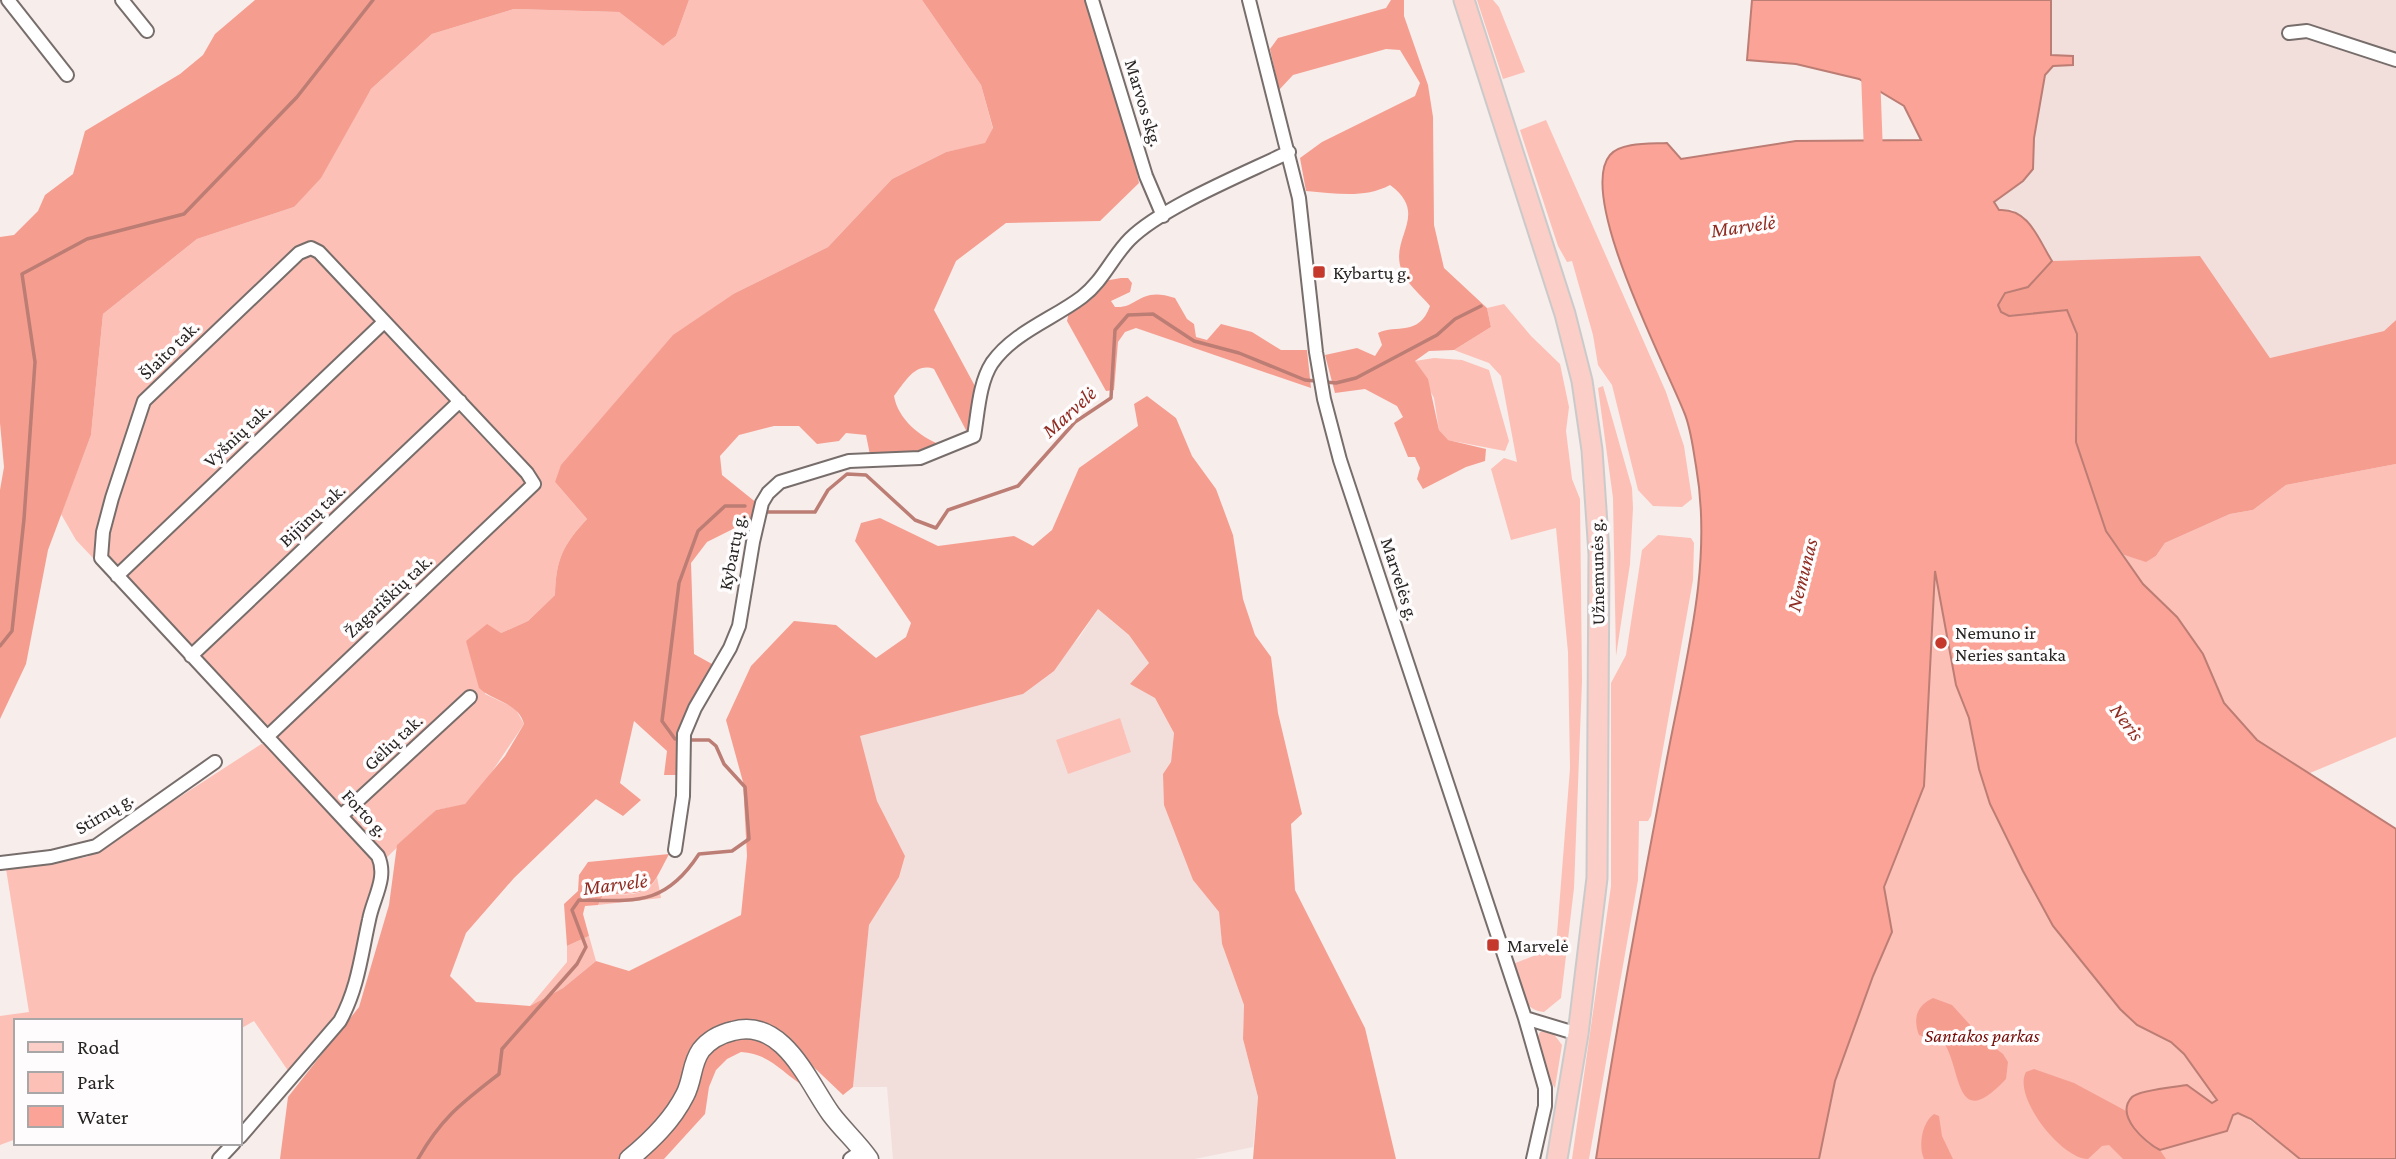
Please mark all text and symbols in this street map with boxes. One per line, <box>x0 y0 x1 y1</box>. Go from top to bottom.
street label: Marvos skg. <box>1121 57 1167 149</box>
water label: Marvelė <box>1708 210 1777 243</box>
place label: Kybartų g. <box>1333 262 1410 283</box>
marker: Kybartų g. <box>1311 264 1327 280</box>
street label: Šlaito tak. <box>135 316 203 384</box>
water label: Marvelė <box>1036 381 1101 443</box>
street label: Vyšnių tak. <box>199 399 275 471</box>
street label: Bijūnų tak. <box>275 479 350 552</box>
street label: Kybartų g. <box>714 512 750 592</box>
street label: Užnemunės g. <box>1586 518 1608 626</box>
street label: Marvelės g. <box>1377 535 1423 623</box>
water label: Nemunas <box>1781 535 1823 614</box>
street label: Žagariškių tak. <box>340 550 436 642</box>
place label: Nemuno ir Neries santaka <box>1955 622 2066 665</box>
marker: Nemuno ir Neries santaka <box>1933 635 1949 651</box>
water label: Neris <box>2105 698 2149 746</box>
street label: Gėlių tak. <box>359 710 427 774</box>
street label: Forto g. <box>338 785 392 841</box>
street label: Stirnų g. <box>71 788 137 838</box>
water label: Marvelė <box>580 868 649 900</box>
place label: Marvelė <box>1507 935 1569 956</box>
marker: Marvelė <box>1485 937 1501 953</box>
legend <box>14 1019 242 1145</box>
park label: Santakos parkas <box>1924 1025 2040 1046</box>
text: Road <box>77 1035 120 1059</box>
text: Park <box>77 1070 114 1094</box>
text: Water <box>77 1105 129 1129</box>

